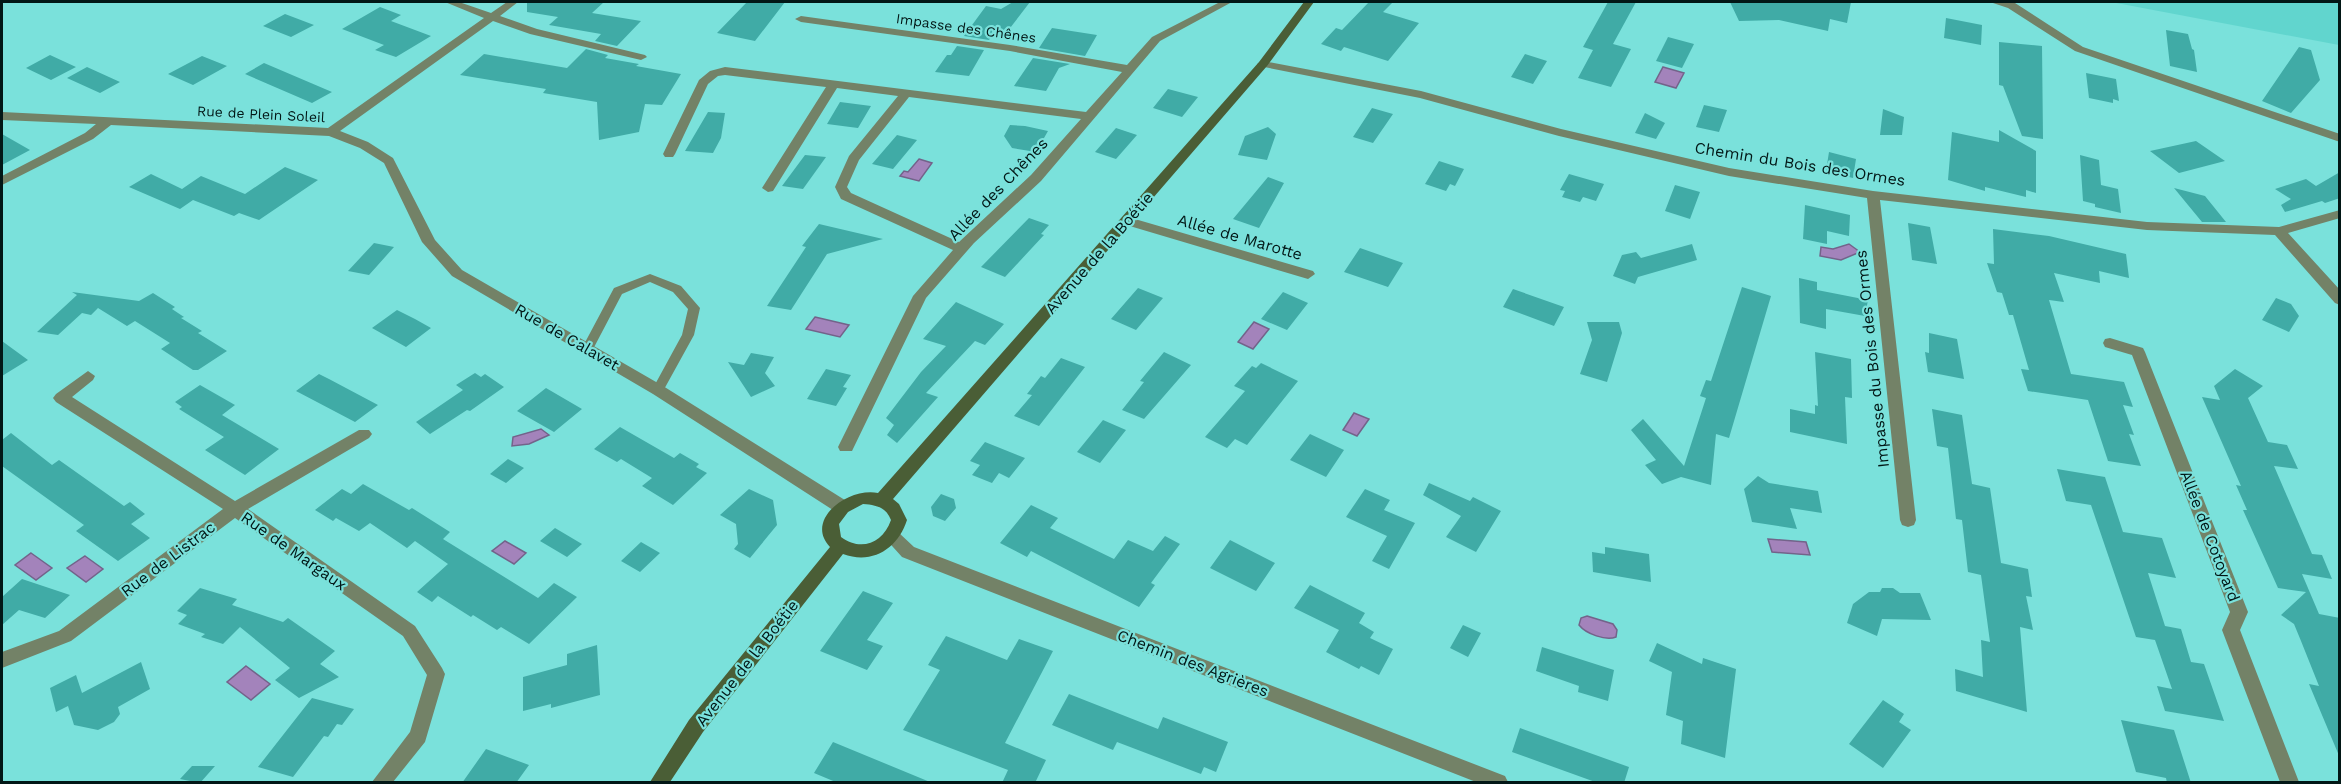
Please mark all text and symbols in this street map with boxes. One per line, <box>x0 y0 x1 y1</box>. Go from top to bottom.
street label: Impasse des Chênes <box>895 10 1037 46</box>
street label: Rue de Plein Soleil <box>197 103 326 125</box>
street label: Allée des Chênes <box>944 134 1052 244</box>
street label: Chemin du Bois des Ormes <box>1693 138 1907 190</box>
street label: Avenue de la Boétie <box>1041 188 1157 318</box>
street label: Allée de Marotte <box>1175 210 1305 264</box>
street label: Impasse du Bois des Ormes <box>1851 249 1893 469</box>
street label: Rue de Calavet <box>511 299 623 375</box>
street label: Allée de Cotoyard <box>2176 468 2244 604</box>
street label: Rue de Margaux <box>238 508 350 594</box>
street label: Rue de Listrac <box>117 517 219 601</box>
street label: Avenue de la Boétie <box>692 596 802 730</box>
street label: Chemin des Agrières <box>1115 625 1271 701</box>

